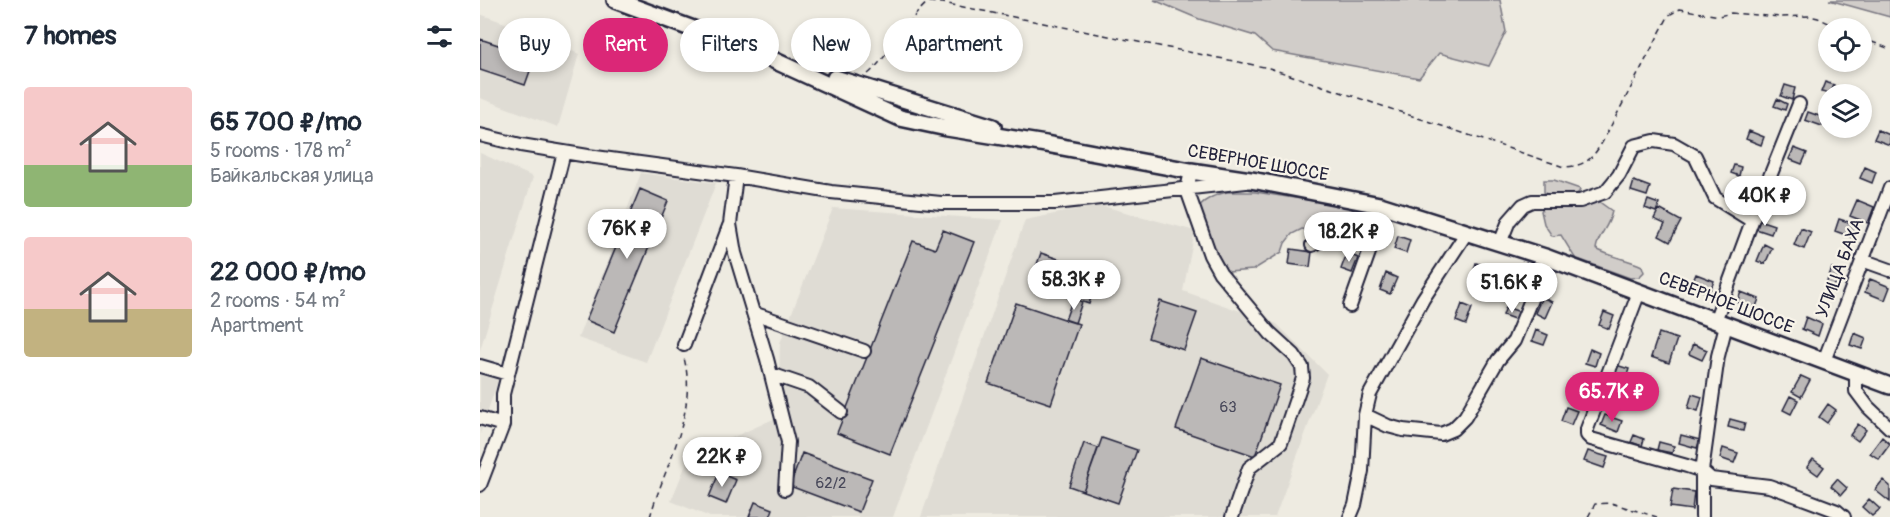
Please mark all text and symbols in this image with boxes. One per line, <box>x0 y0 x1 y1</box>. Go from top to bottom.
chip: Buy <box>498 18 571 72</box>
chip: Rent <box>583 18 668 72</box>
chip: Filters <box>680 18 779 72</box>
chip: New <box>791 18 871 72</box>
chip: Apartment <box>883 18 1023 72</box>
map controls <box>1818 18 1872 138</box>
button: locate <box>1818 18 1872 72</box>
text: 7 homes <box>24 20 116 52</box>
icon: filters <box>423 20 456 53</box>
button: layers <box>1818 84 1872 138</box>
text: 65 700 ₽/mo <box>210 106 362 138</box>
icon: home <box>72 111 144 183</box>
text: 5 rooms · 178 m² <box>210 138 352 163</box>
street label: СЕВЕРНОЕ ШОССЕ <box>1186 139 1330 187</box>
text: Байкальская улица <box>210 163 374 188</box>
pin: 40K ₽ <box>1723 176 1807 227</box>
text: 40K ₽ <box>1738 183 1792 208</box>
pin: 76K ₽ <box>585 209 669 260</box>
pin: 18.2K ₽ <box>1294 212 1404 263</box>
street label: УЛИЦА БАХА <box>1811 215 1870 321</box>
text: 76K ₽ <box>602 216 652 241</box>
text: 18.2K ₽ <box>1318 219 1380 244</box>
text: 22 000 ₽/mo <box>210 256 366 288</box>
pin: 58.3K ₽ <box>1019 260 1129 311</box>
icon: home <box>72 261 144 333</box>
pin: 51.6K ₽ <box>1457 263 1567 314</box>
text: 58.3K ₽ <box>1042 267 1106 292</box>
street label: СЕВЕРНОЕ ШОССЕ <box>1655 267 1797 339</box>
text: 51.6K ₽ <box>1480 270 1544 295</box>
text: 2 rooms · 54 m² <box>210 288 346 313</box>
text: Apartment <box>210 313 303 338</box>
pin: 65.7K ₽ <box>1557 372 1667 423</box>
text: 65.7K ₽ <box>1579 379 1645 404</box>
house number: 63 <box>1219 398 1237 417</box>
pin: 22K ₽ <box>680 437 764 488</box>
text: 22K ₽ <box>697 444 747 469</box>
house number: 62/2 <box>816 474 846 493</box>

